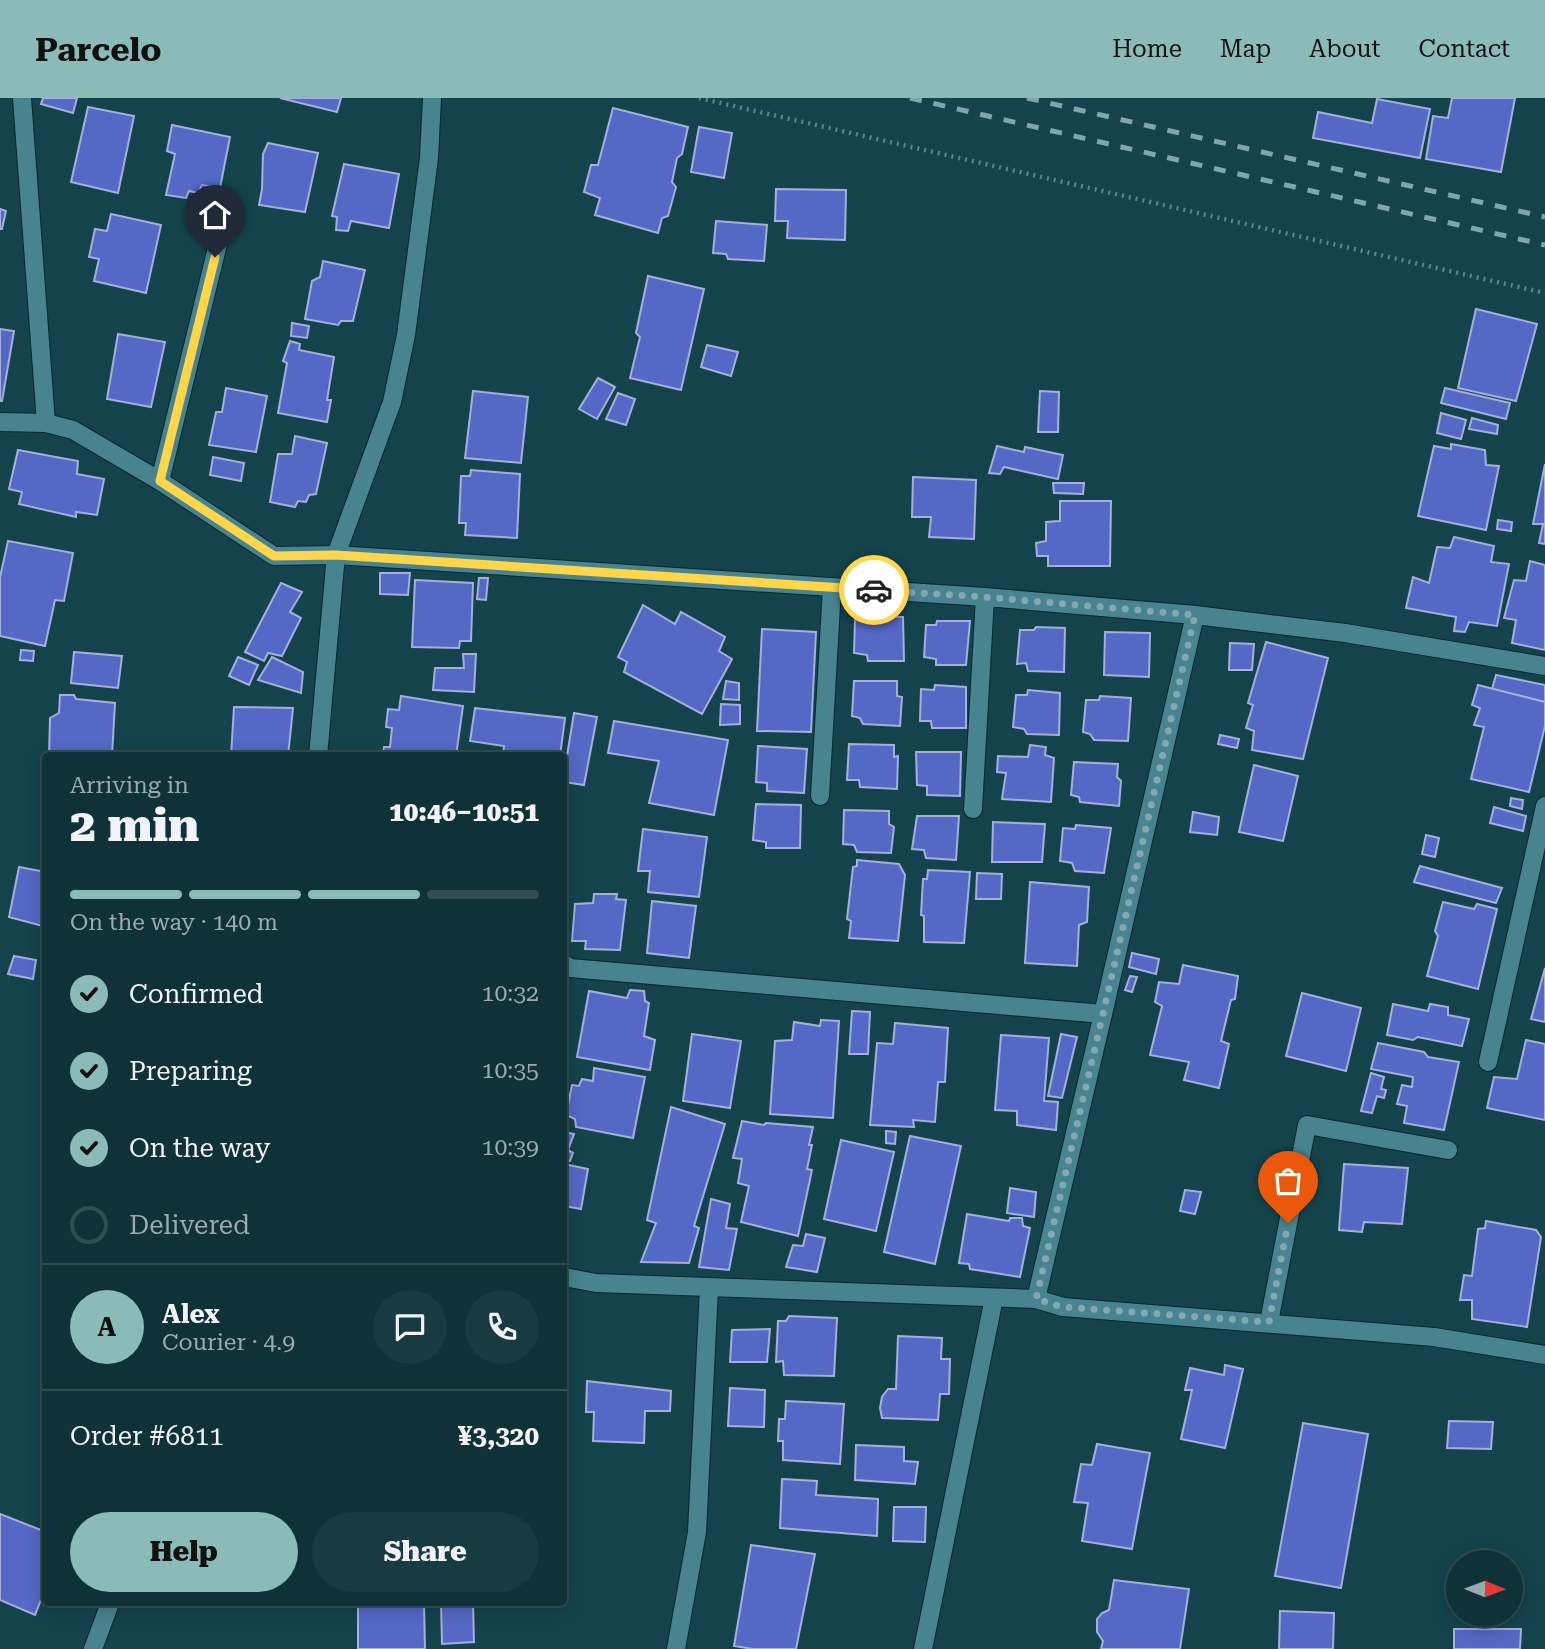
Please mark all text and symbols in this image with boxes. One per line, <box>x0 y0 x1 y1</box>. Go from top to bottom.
text: Parcelo <box>35 30 162 69</box>
text: Home <box>1112 35 1182 63</box>
text: Map <box>1220 35 1271 63</box>
text: About <box>1309 35 1380 63</box>
text: Contact <box>1418 35 1510 63</box>
pin <box>185 185 245 257</box>
icon: home <box>196 196 234 234</box>
courier <box>839 555 909 625</box>
icon: car <box>855 571 893 609</box>
text: Arriving in <box>70 772 189 799</box>
text: 10:46–10:51 <box>389 797 539 827</box>
text: 2 min <box>70 798 199 852</box>
text: On the way · 140 m <box>70 909 278 936</box>
icon: check <box>70 975 108 1013</box>
text: Confirmed <box>129 979 264 1009</box>
text: 10:32 <box>482 980 539 1007</box>
icon: check <box>70 1052 108 1090</box>
text: Preparing <box>129 1056 252 1086</box>
text: 10:35 <box>482 1057 539 1084</box>
icon: check <box>70 1129 108 1167</box>
text: On the way <box>129 1133 270 1163</box>
text: 10:39 <box>482 1134 539 1161</box>
pin <box>1258 1151 1318 1223</box>
icon: bag <box>1269 1162 1307 1200</box>
text: Delivered <box>129 1210 250 1240</box>
button: chat <box>373 1290 447 1364</box>
button: phone <box>465 1290 539 1364</box>
text: Alex <box>162 1299 220 1329</box>
text: A <box>98 1312 116 1342</box>
text: Courier · 4.9 <box>162 1329 295 1356</box>
text: Order #6811 <box>70 1421 224 1451</box>
text: ¥3,320 <box>458 1421 539 1451</box>
button: Help <box>70 1512 298 1592</box>
button: Share <box>312 1512 539 1592</box>
north arrow <box>1446 1550 1522 1628</box>
map controls <box>1446 1550 1523 1627</box>

